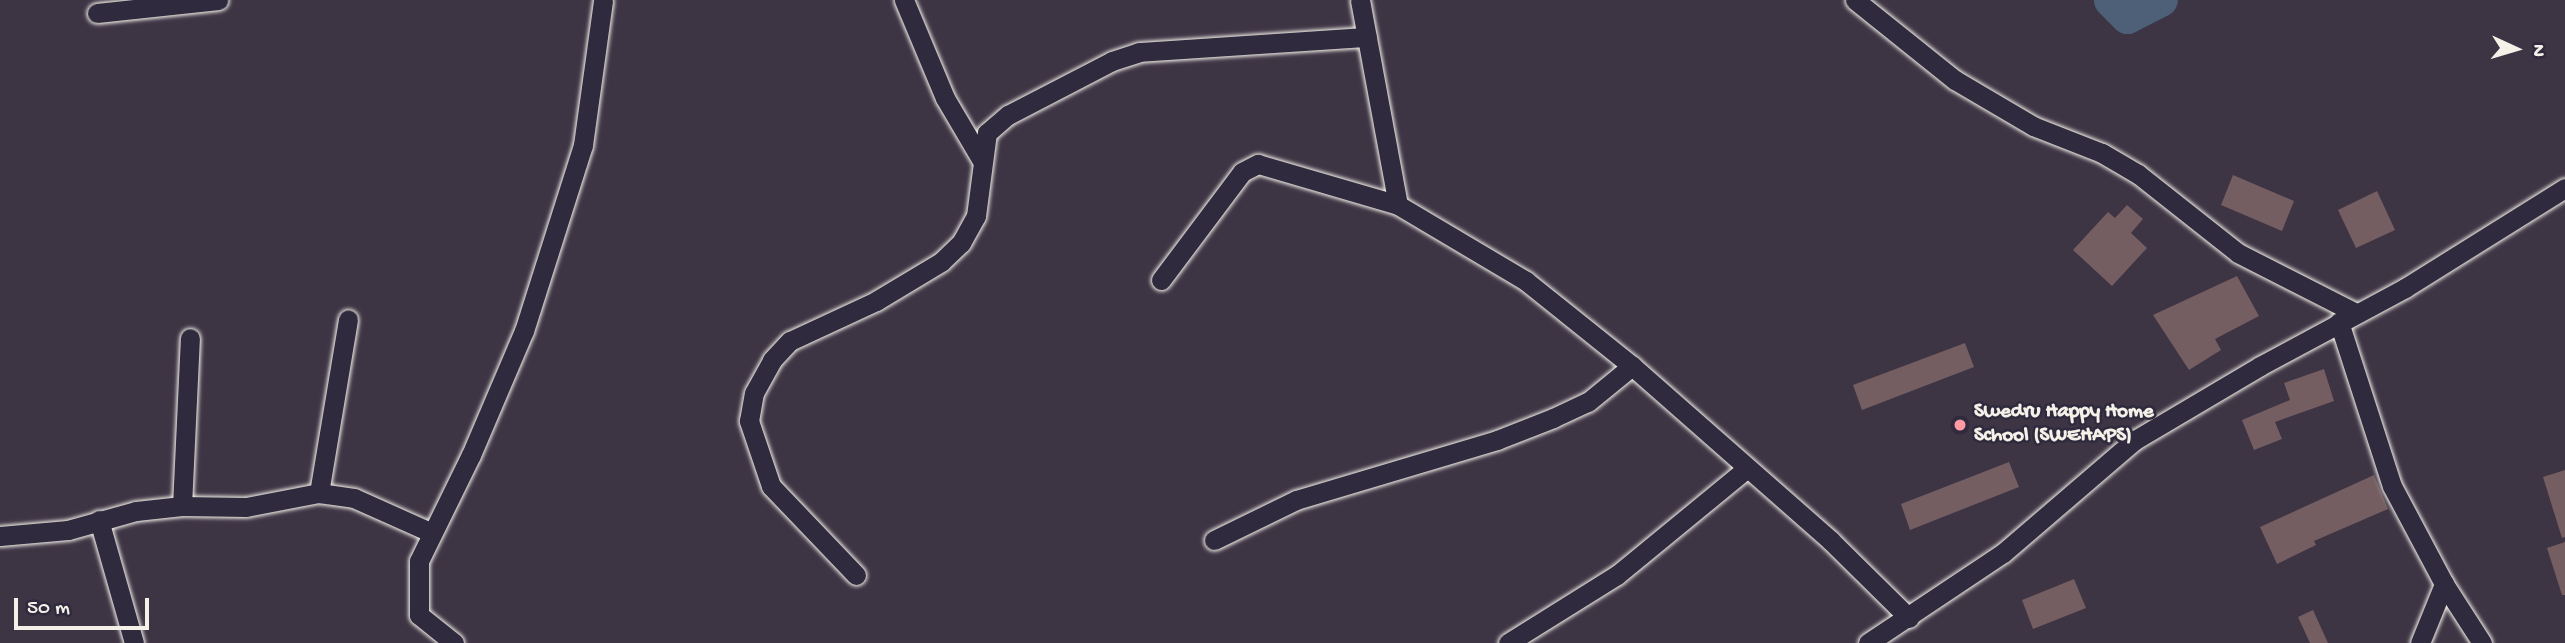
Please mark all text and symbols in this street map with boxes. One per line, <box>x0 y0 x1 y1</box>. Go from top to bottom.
north arrow <box>2481 14 2551 84</box>
text: N <box>2526 44 2549 57</box>
place label: Swedru Happy Home School (SWEHAPS) <box>1974 400 2154 450</box>
marker: Swedru Happy Home School (SWEHAPS) <box>1952 417 1968 433</box>
scale bar <box>18 584 152 628</box>
text: 50 m <box>27 597 70 622</box>

